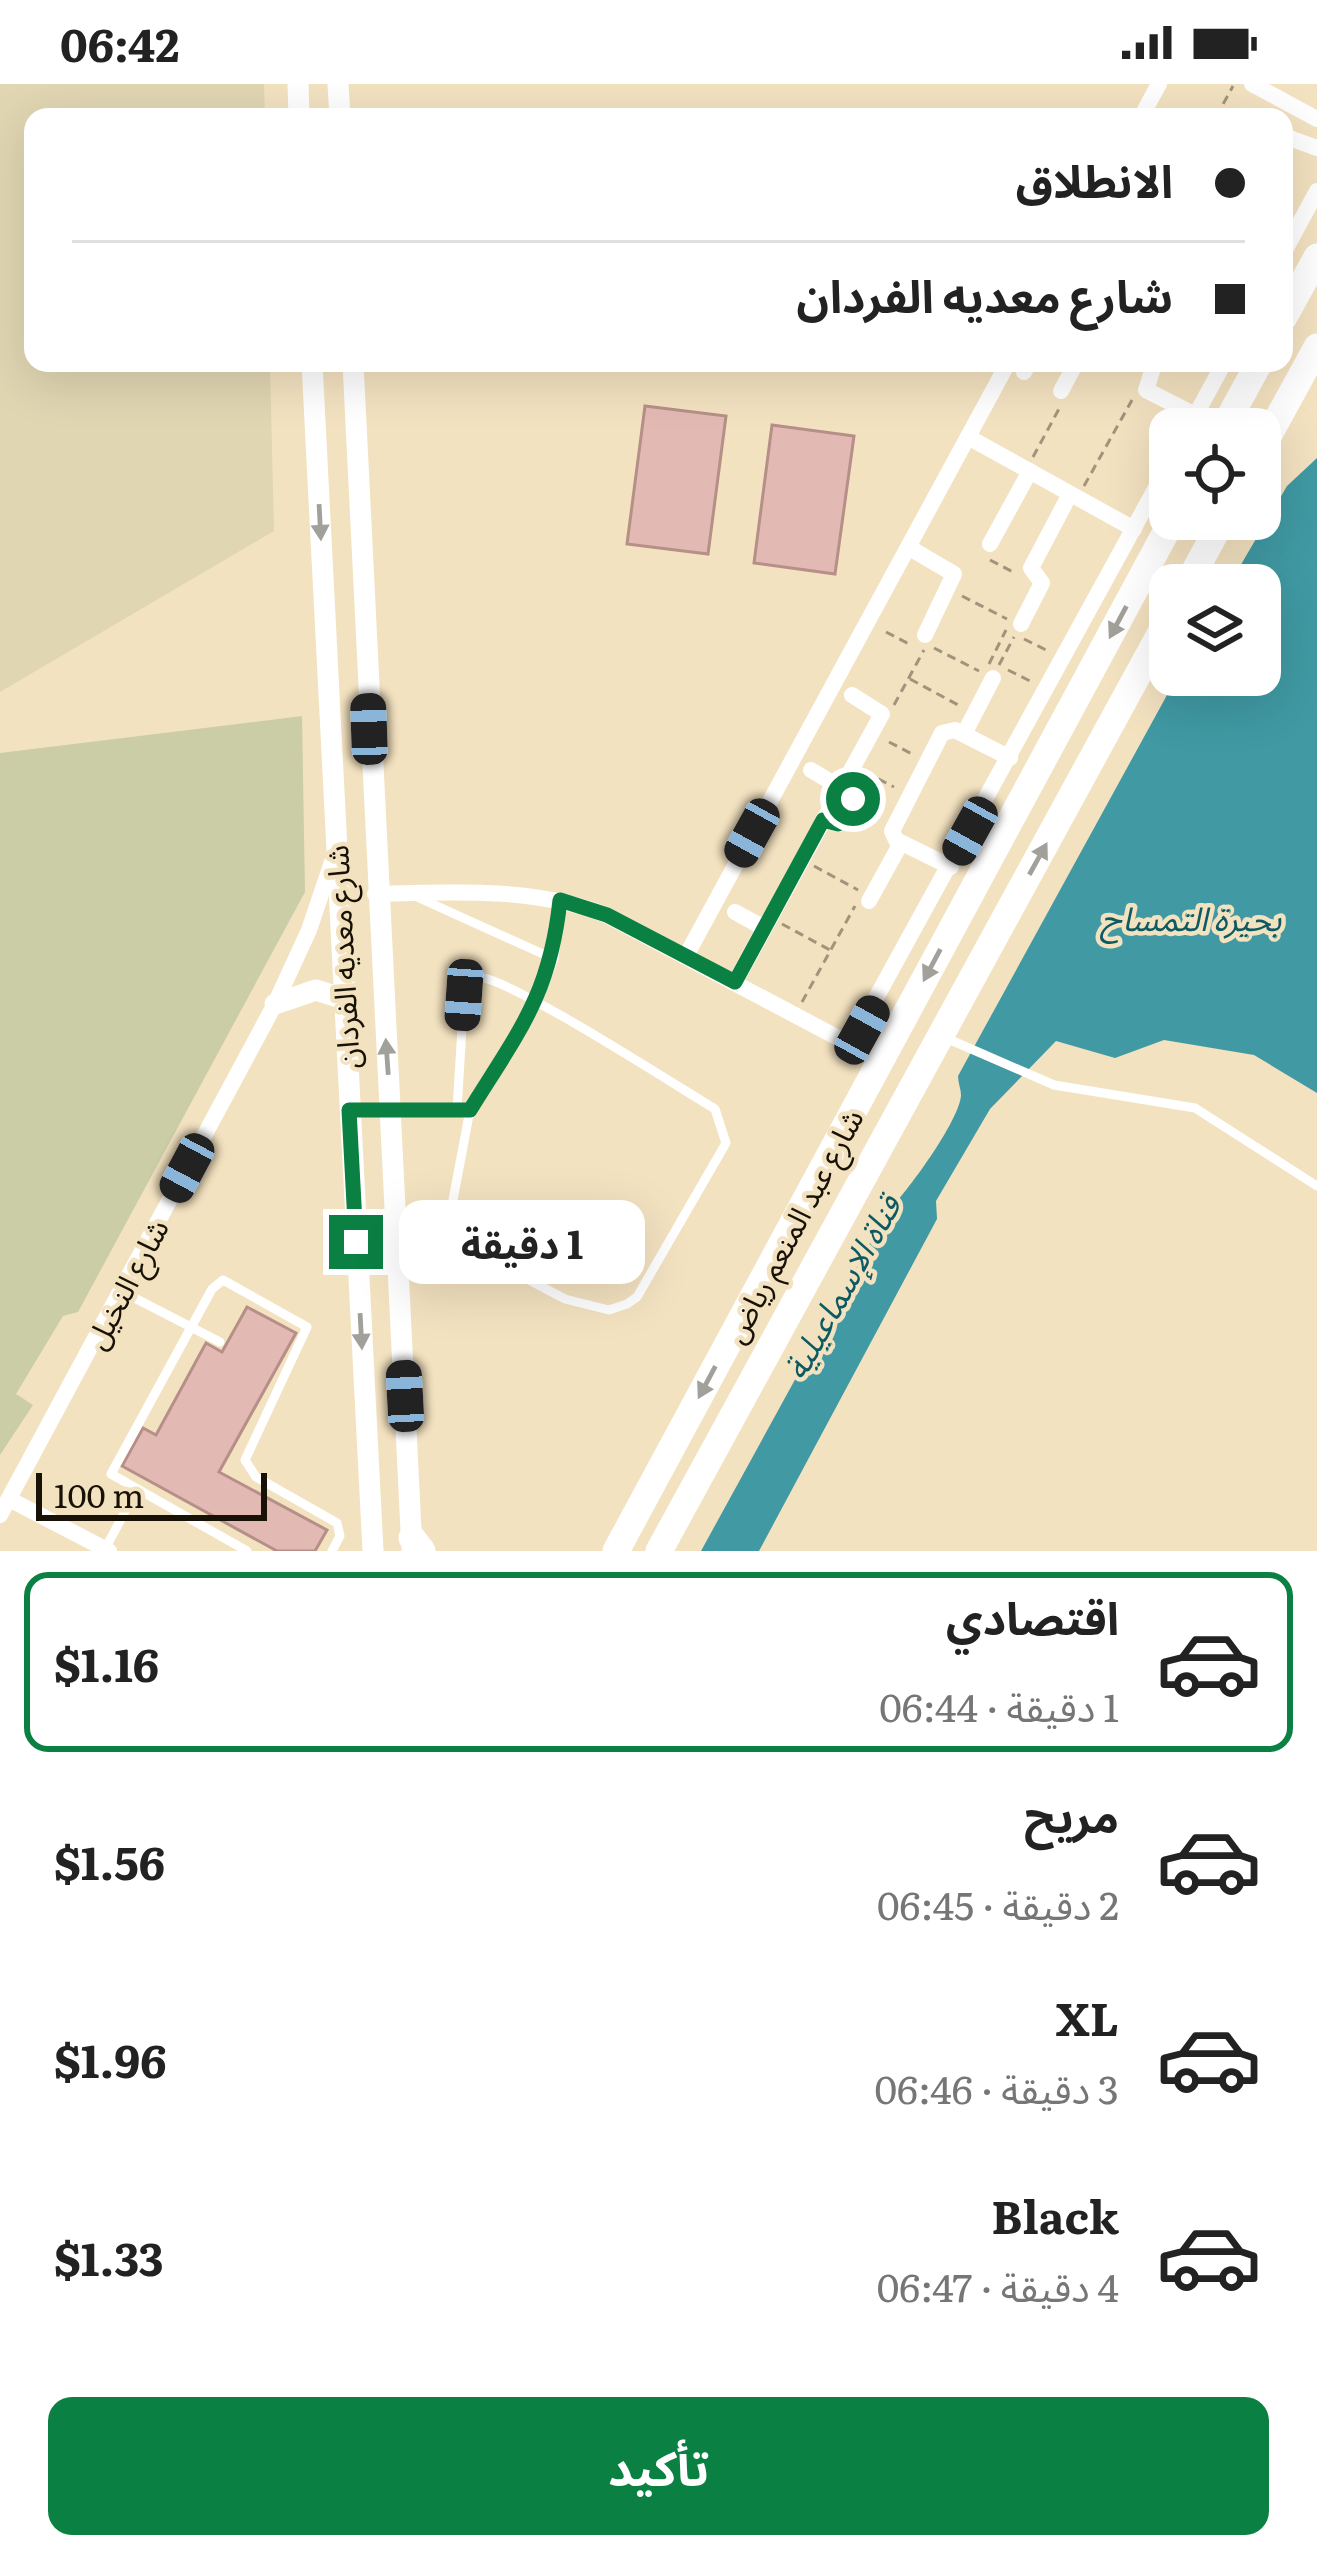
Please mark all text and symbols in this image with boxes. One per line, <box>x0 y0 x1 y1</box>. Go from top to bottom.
text: 06:42 <box>60 9 179 76</box>
text: الانطلاق <box>1016 145 1173 212</box>
text: شارع معديه الفردان <box>796 260 1173 327</box>
map controls <box>1149 408 1281 696</box>
button: locate <box>1149 408 1281 540</box>
one-way arrow <box>311 504 330 542</box>
button: layers <box>1149 564 1281 696</box>
one-way arrow <box>1108 604 1129 639</box>
car <box>350 692 388 766</box>
route start <box>826 772 880 826</box>
car <box>937 791 1003 871</box>
car <box>719 793 785 873</box>
one-way arrow <box>1027 841 1048 876</box>
street label: شارع معديه الفردان <box>313 844 372 1070</box>
water label: بحيرة التمساح <box>1099 892 1282 944</box>
one-way arrow <box>922 947 943 982</box>
car <box>444 958 484 1032</box>
car <box>829 990 895 1070</box>
one-way arrow <box>377 1038 396 1075</box>
street label: شارع عبد المنعم رياض <box>712 1100 876 1352</box>
car <box>154 1128 220 1208</box>
water label: قناة الإسماعيلية <box>769 1183 912 1387</box>
callout: 1 دقيقة <box>398 1200 644 1284</box>
street label: شارع النخيل <box>72 1210 180 1357</box>
text: 1 دقيقة <box>461 1213 583 1271</box>
route end <box>329 1215 383 1269</box>
one-way arrow <box>352 1313 371 1351</box>
car <box>385 1359 425 1433</box>
one-way arrow <box>697 1365 718 1400</box>
scale bar <box>36 1467 267 1520</box>
text: 100 m <box>54 1469 144 1518</box>
text: اقتصادي <box>946 1582 1119 1649</box>
icon: car <box>1155 1608 1263 1716</box>
text: $1.16 <box>54 1629 159 1696</box>
text: 1 دقيقة · 06:44 <box>879 1676 1119 1734</box>
text: مريح <box>1024 1780 1119 1847</box>
icon: car <box>1155 1806 1263 1914</box>
text: $1.56 <box>54 1827 165 1894</box>
text: 2 دقيقة · 06:45 <box>877 1874 1119 1932</box>
text: XL <box>1056 1983 1119 2050</box>
icon: car <box>1155 2004 1263 2112</box>
text: $1.96 <box>54 2025 166 2092</box>
text: 3 دقيقة · 06:46 <box>875 2058 1119 2116</box>
text: Black <box>991 2181 1119 2248</box>
icon: car <box>1155 2202 1263 2310</box>
text: $1.33 <box>54 2223 164 2290</box>
text: 4 دقيقة · 06:47 <box>877 2256 1119 2314</box>
button: تأكيد <box>48 2397 1269 2535</box>

